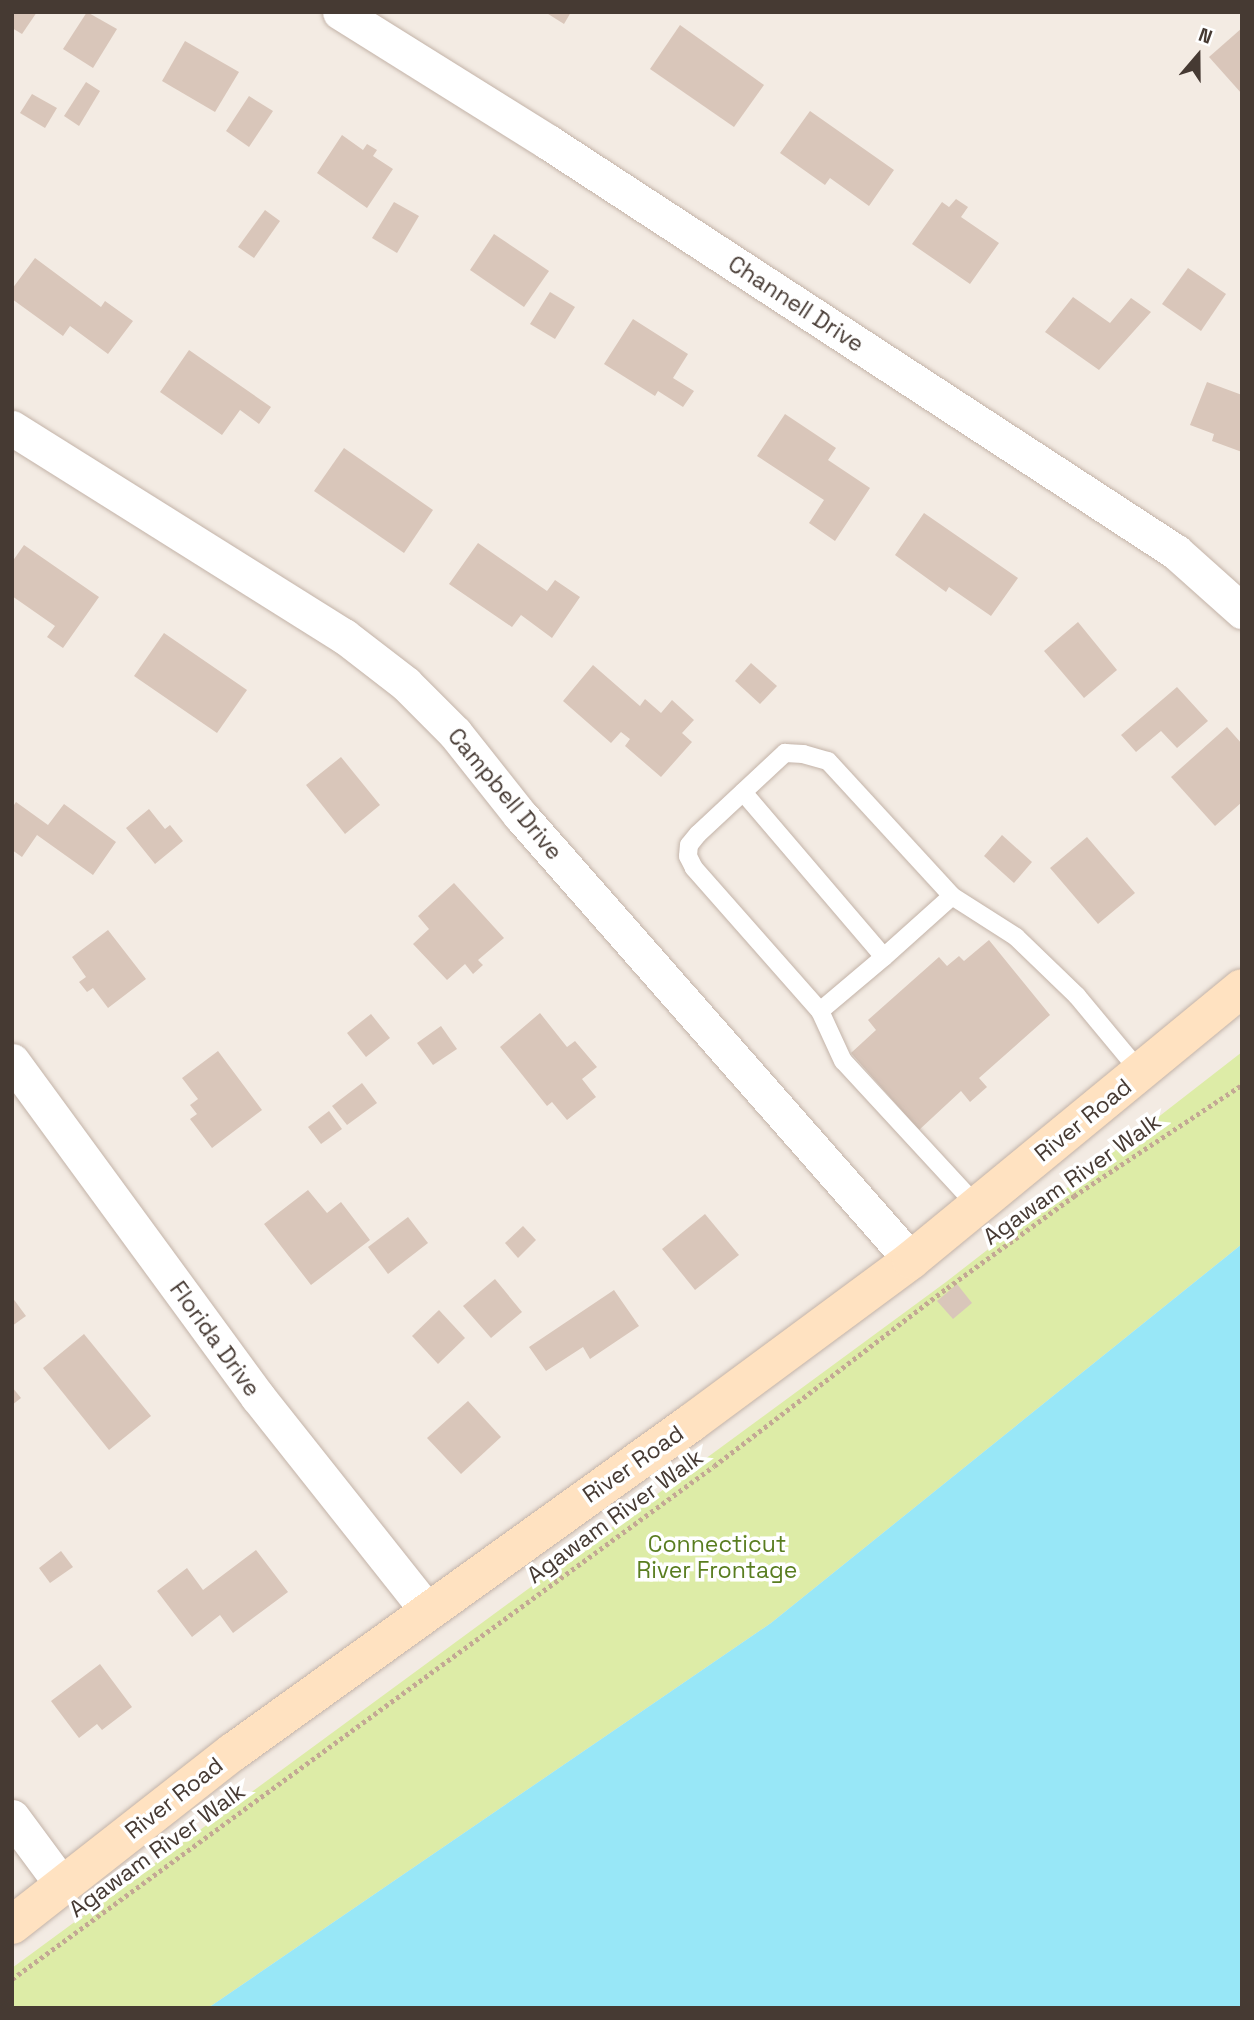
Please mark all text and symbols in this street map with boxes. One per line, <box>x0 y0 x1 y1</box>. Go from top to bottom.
north arrow <box>1163 21 1233 91</box>
text: N <box>1195 22 1216 50</box>
street label: Channell Drive <box>723 250 869 358</box>
street label: Campbell Drive <box>442 723 568 865</box>
street label: River Road <box>1029 1073 1137 1167</box>
street label: Agawam River Walk <box>978 1107 1166 1251</box>
street label: Florida Drive <box>164 1276 266 1402</box>
street label: River Road <box>577 1419 689 1509</box>
street label: Agawam River Walk <box>522 1443 708 1589</box>
park label: Connecticut River Frontage <box>637 1530 797 1584</box>
street label: River Road <box>120 1751 228 1845</box>
street label: Agawam River Walk <box>64 1777 250 1923</box>

